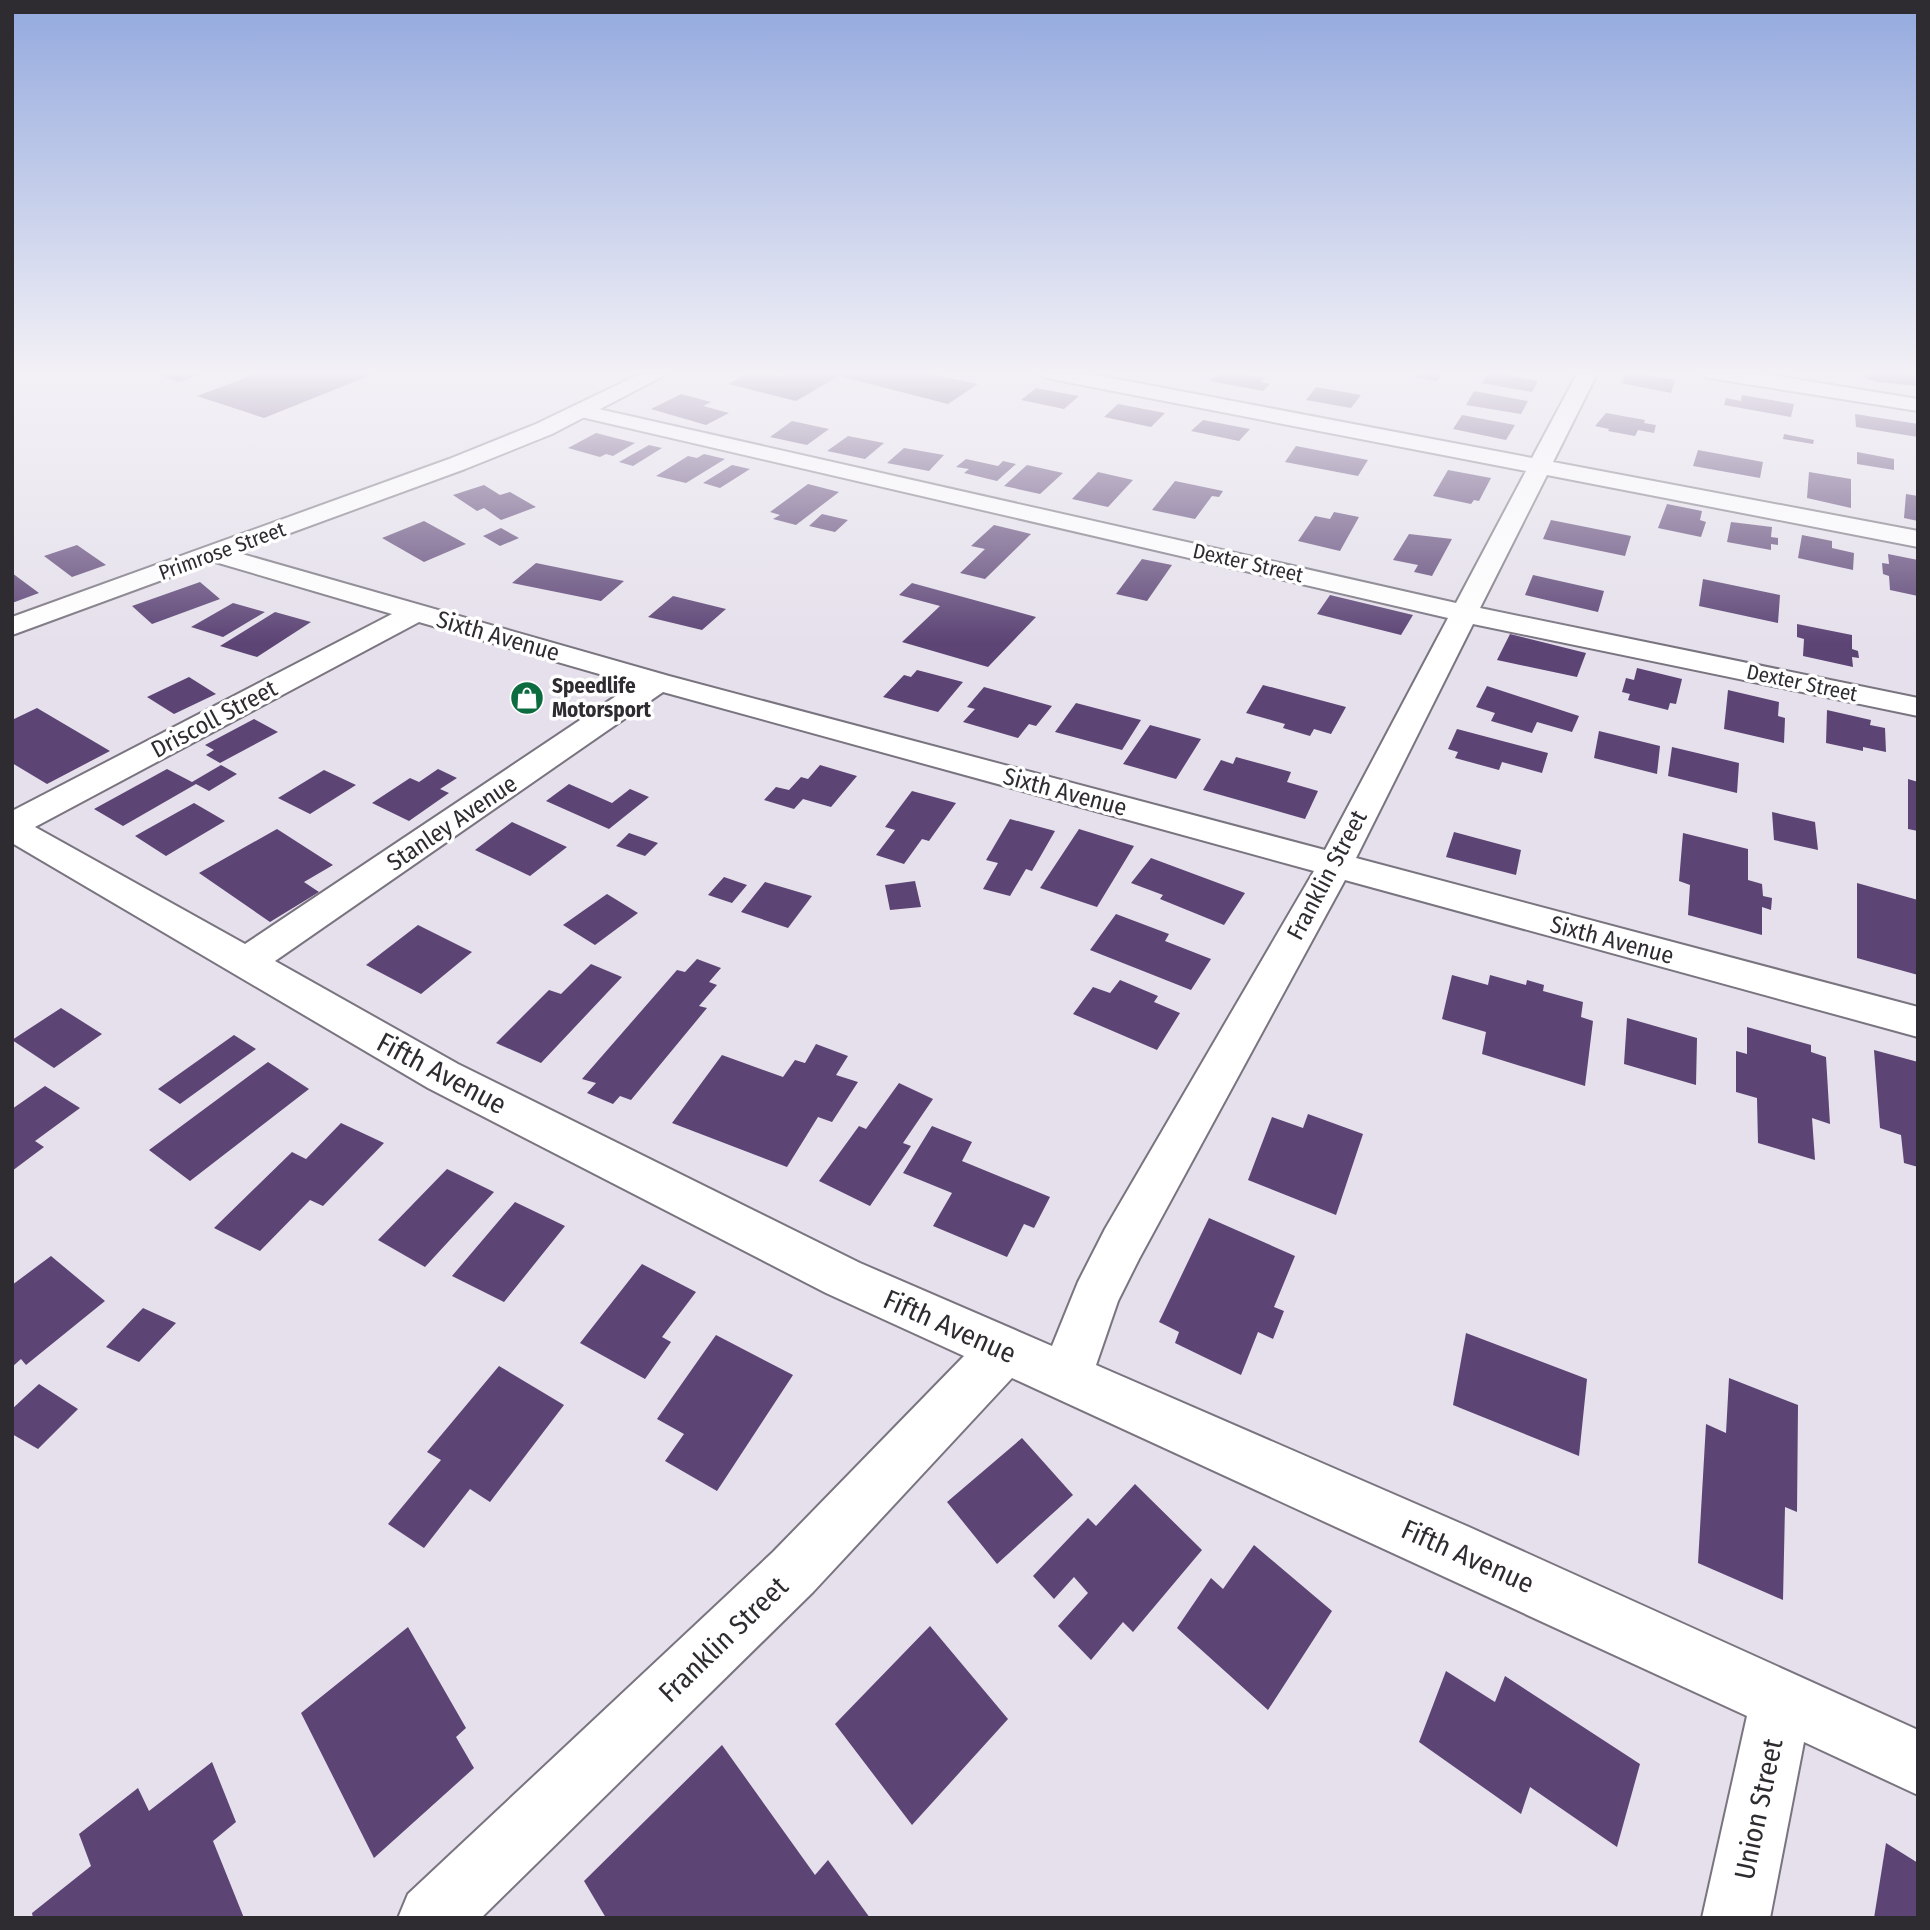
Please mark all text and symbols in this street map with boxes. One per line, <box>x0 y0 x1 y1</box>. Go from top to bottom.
street label: Primrose Street <box>155 516 289 586</box>
street label: Dexter Street <box>1190 538 1306 588</box>
street label: Sixth Avenue <box>433 605 563 667</box>
street label: Dexter Street <box>1744 659 1860 707</box>
place label: Speedlife Motorsport <box>552 673 652 723</box>
street label: Driscoll Street <box>146 674 282 764</box>
shop icon: Speedlife Motorsport <box>508 679 546 717</box>
street label: Sixth Avenue <box>1000 762 1130 822</box>
street label: Stanley Avenue <box>382 769 522 877</box>
street label: Franklin Street <box>1281 805 1373 945</box>
street label: Sixth Avenue <box>1547 910 1677 970</box>
street label: Fifth Avenue <box>371 1026 512 1121</box>
street label: Fifth Avenue <box>878 1283 1021 1370</box>
street label: Fifth Avenue <box>1396 1513 1539 1600</box>
street label: Franklin Street <box>652 1569 795 1709</box>
street label: Union Street <box>1727 1735 1790 1883</box>

